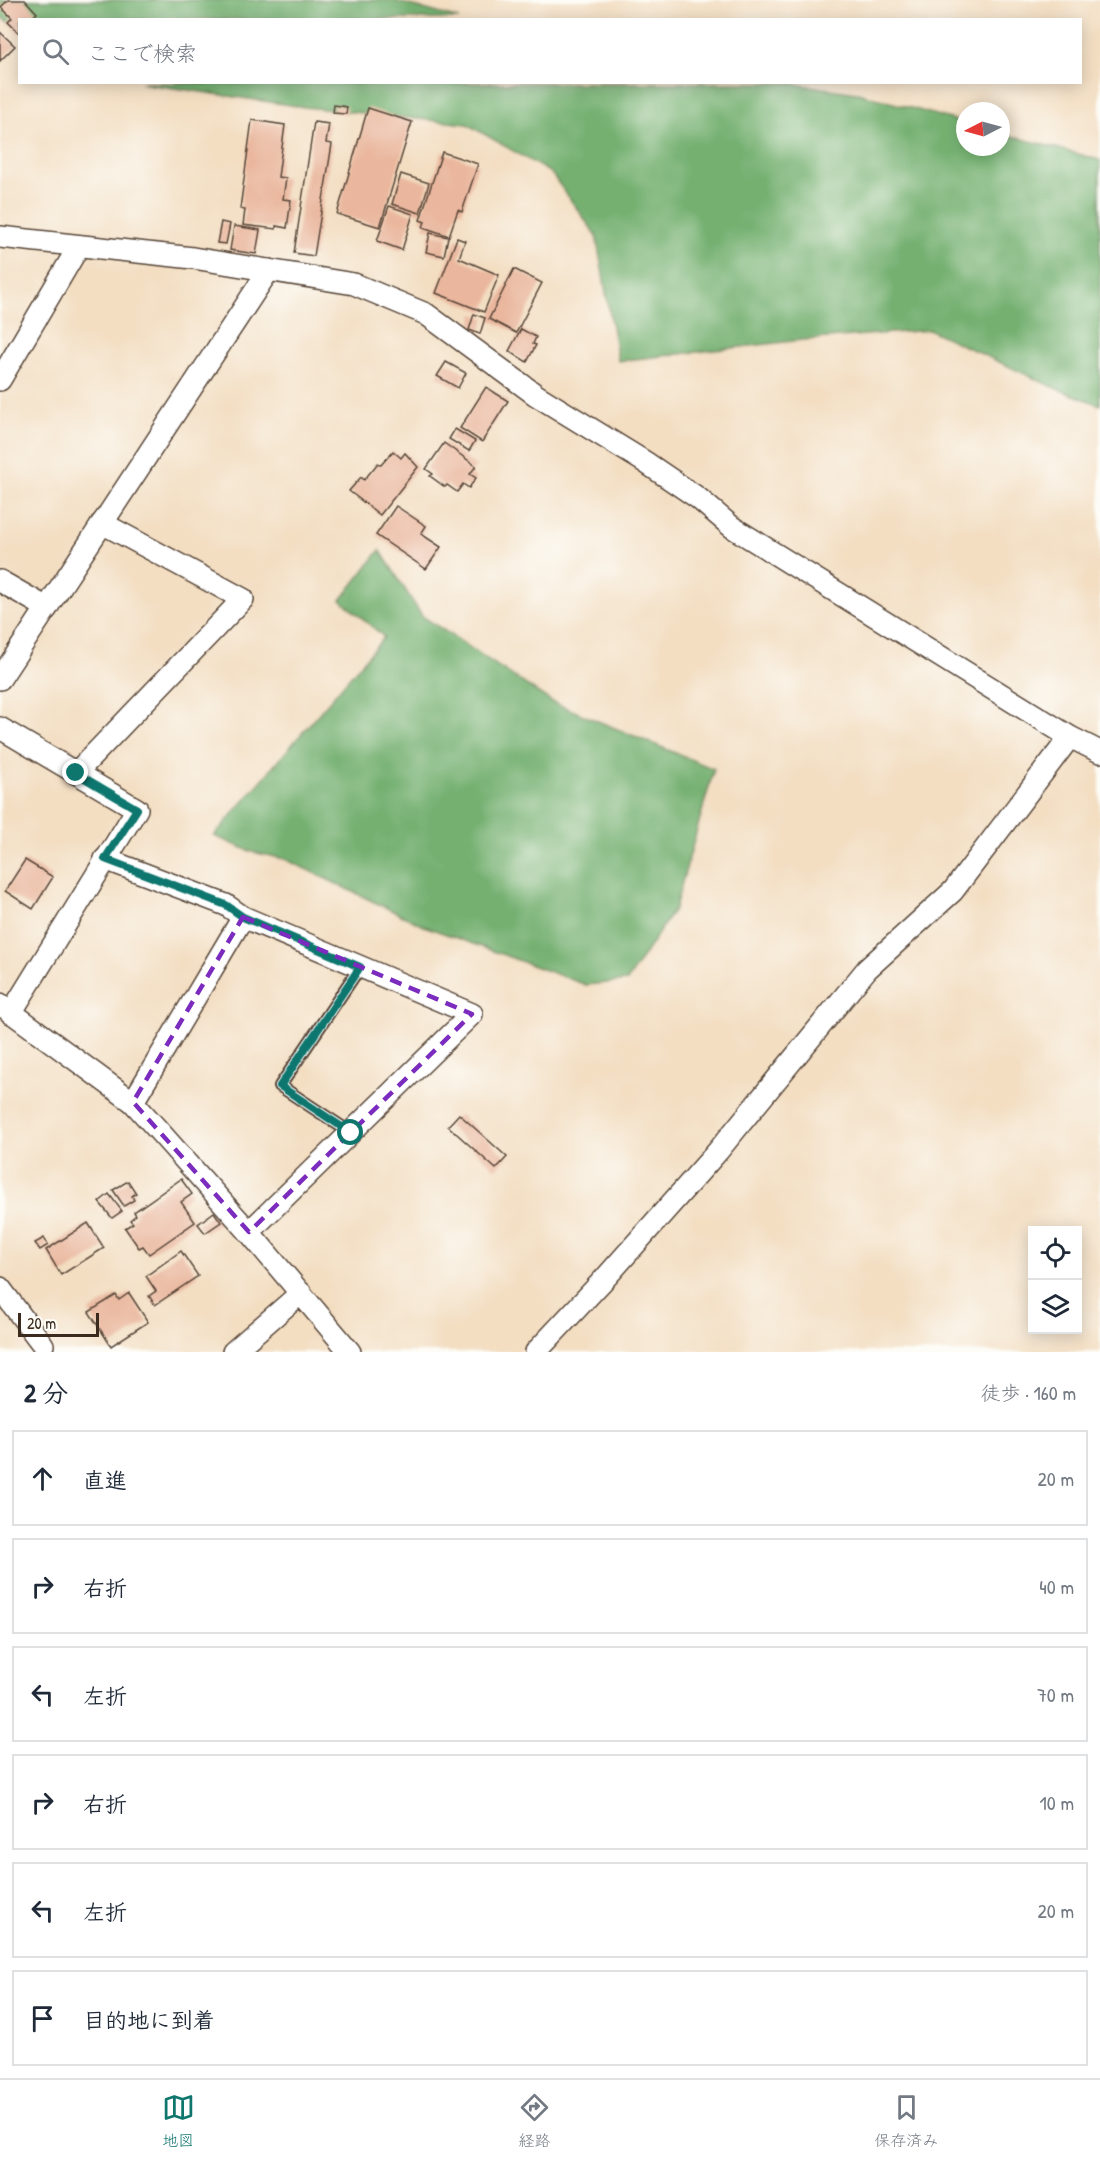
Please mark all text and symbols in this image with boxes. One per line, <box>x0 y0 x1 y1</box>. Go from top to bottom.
search box <box>18 18 1082 84</box>
icon: search <box>39 35 72 68</box>
text: ここで検索 <box>87 38 197 68</box>
north arrow <box>956 102 1010 156</box>
route end <box>62 759 88 785</box>
route start <box>337 1119 363 1145</box>
map controls <box>1028 1226 1082 1334</box>
button: locate <box>1028 1226 1082 1280</box>
button: layers <box>1028 1280 1082 1334</box>
scale bar <box>18 1310 99 1338</box>
text: 20 m <box>27 1312 56 1334</box>
text: 2 分 <box>24 1375 68 1410</box>
text: 徒歩 · 160 m <box>980 1379 1076 1406</box>
icon: ahead <box>26 1462 59 1495</box>
text: 直進 <box>83 1465 127 1495</box>
text: 20 m <box>1037 1465 1074 1492</box>
icon: right <box>26 1570 59 1603</box>
text: 右折 <box>83 1573 127 1603</box>
text: 40 m <box>1039 1573 1074 1600</box>
icon: left <box>26 1678 59 1711</box>
text: 左折 <box>83 1681 127 1711</box>
text: 70 m <box>1037 1681 1074 1708</box>
icon: right <box>26 1786 59 1819</box>
text: 右折 <box>83 1789 127 1819</box>
text: 10 m <box>1040 1789 1074 1816</box>
icon: left <box>26 1894 59 1927</box>
text: 左折 <box>83 1897 127 1927</box>
text: 20 m <box>1037 1897 1074 1924</box>
icon: arrive <box>26 2002 59 2035</box>
text: 目的地に到着 <box>83 2005 215 2035</box>
tab: 地図 <box>162 2091 195 2151</box>
tab: 経路 <box>518 2091 551 2151</box>
tab: 保存済み <box>874 2091 938 2151</box>

